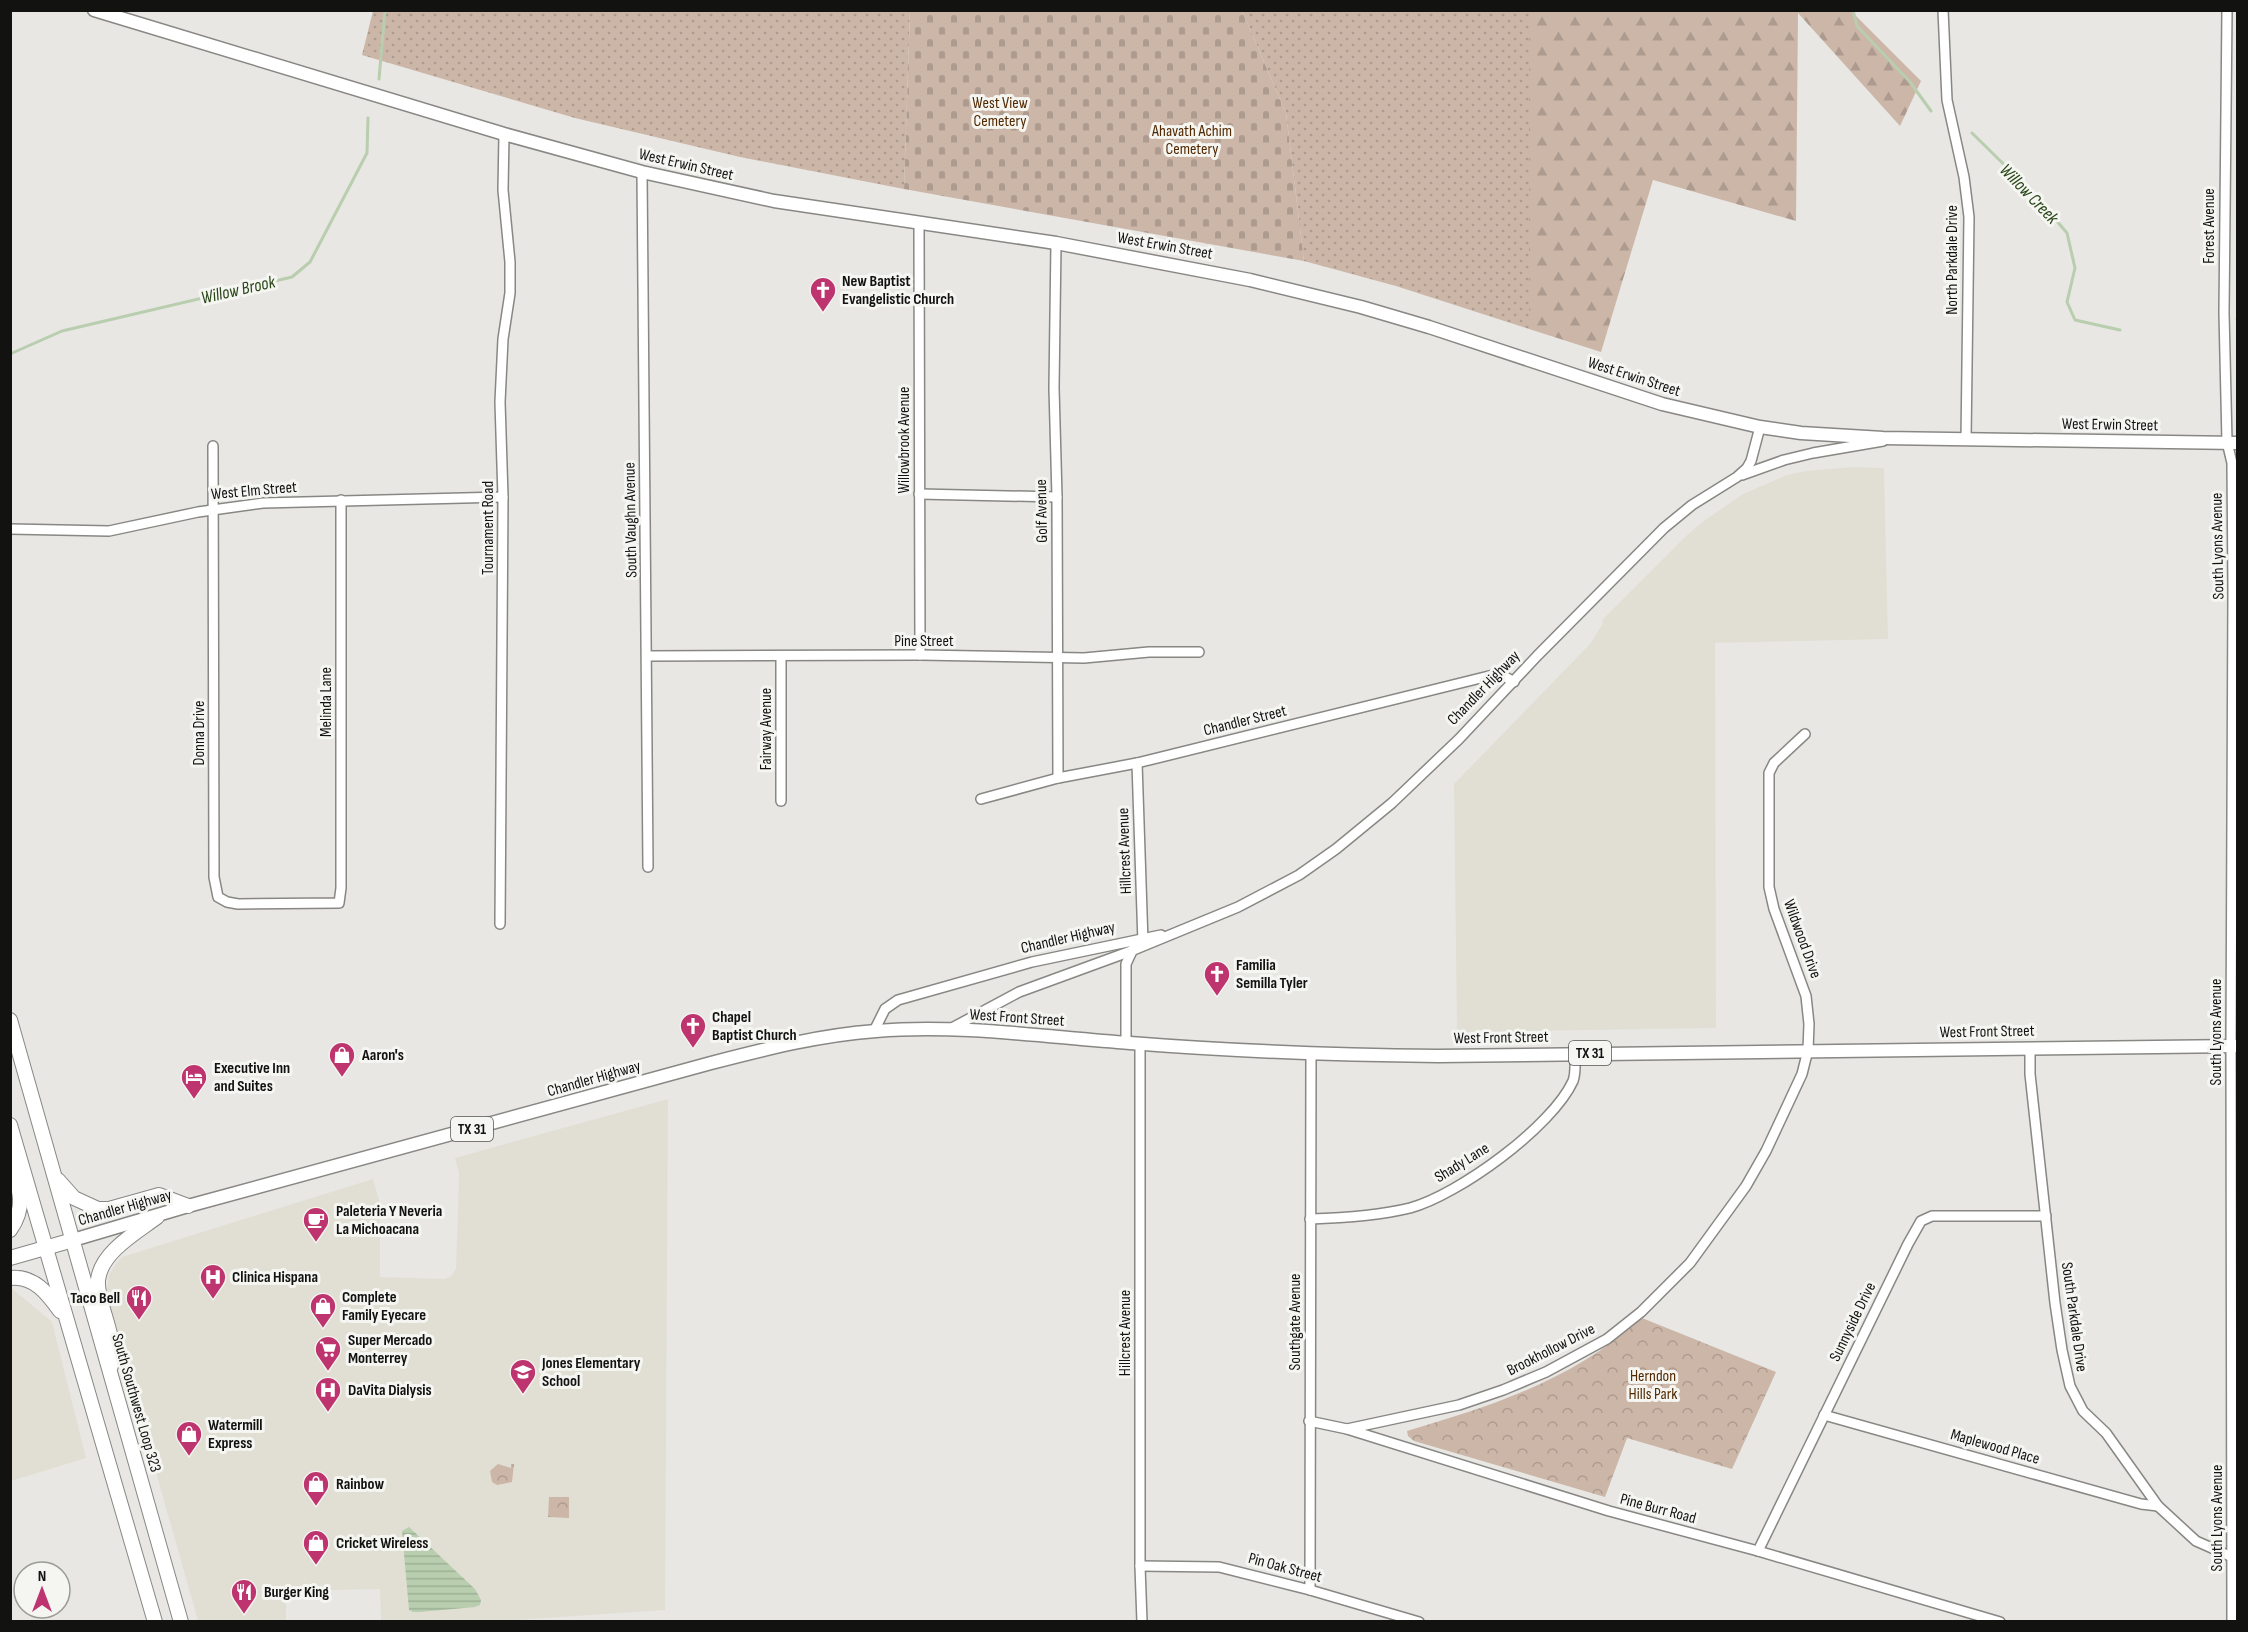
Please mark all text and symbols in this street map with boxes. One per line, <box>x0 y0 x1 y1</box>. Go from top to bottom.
park label: West View Cemetery <box>972 94 1028 131</box>
park label: Ahavath Achim Cemetery <box>1151 122 1232 159</box>
street label: West Erwin Street <box>637 145 735 185</box>
water label: Willow Creek <box>1995 160 2064 229</box>
street label: Forest Avenue <box>2200 188 2219 264</box>
street label: North Parkdale Drive <box>1943 205 1962 315</box>
street label: West Erwin Street <box>1116 228 1214 264</box>
water label: Willow Brook <box>199 271 278 309</box>
place label: New Baptist Evangelistic Church <box>842 272 954 309</box>
church icon: New Baptist Evangelistic Church <box>808 275 838 313</box>
street label: West Erwin Street <box>1585 353 1683 401</box>
street label: Willowbrook Avenue <box>895 387 914 493</box>
street label: West Erwin Street <box>2062 415 2158 435</box>
street label: South Vaughn Avenue <box>620 462 642 578</box>
street label: West Elm Street <box>210 478 298 504</box>
street label: Golf Avenue <box>1032 479 1052 543</box>
street label: Tournament Road <box>479 481 498 575</box>
street label: South Lyons Avenue <box>2208 492 2228 600</box>
street label: Pine Street <box>894 632 954 651</box>
street label: Chandler Highway <box>1444 647 1524 729</box>
street label: Melinda Lane <box>317 667 336 737</box>
street label: Fairway Avenue <box>757 688 776 770</box>
street label: Donna Drive <box>190 701 209 765</box>
street label: Chandler Street <box>1202 702 1288 740</box>
street label: Hillcrest Avenue <box>1114 807 1136 895</box>
street label: Wildwood Drive <box>1779 897 1825 981</box>
street label: Chandler Highway <box>1019 918 1117 958</box>
place label: Familia Semilla Tyler <box>1236 956 1308 993</box>
church icon: Familia Semilla Tyler <box>1202 959 1232 997</box>
street label: South Lyons Avenue <box>2207 979 2226 1085</box>
street label: West Front Street <box>969 1005 1065 1031</box>
place label: Chapel Baptist Church <box>712 1008 797 1045</box>
church icon: Chapel Baptist Church <box>678 1011 708 1049</box>
street label: West Front Street <box>1939 1022 2035 1042</box>
street label: West Front Street <box>1453 1028 1549 1048</box>
shop icon: Aaron's <box>327 1040 357 1078</box>
road number: TX 31 <box>1569 1041 1611 1065</box>
place label: Aaron's <box>361 1046 404 1065</box>
street label: Chandler Highway <box>545 1057 643 1101</box>
place label: Executive Inn and Suites <box>214 1059 290 1096</box>
hotel icon: Executive Inn and Suites <box>179 1062 209 1100</box>
road number: TX 31 <box>451 1117 493 1141</box>
street label: Shady Lane <box>1431 1139 1493 1187</box>
street label: Chandler Highway <box>76 1186 174 1230</box>
place label: Paleteria Y Neveria La Michoacana <box>336 1202 442 1239</box>
cafe icon: Paleteria Y Neveria La Michoacana <box>301 1205 331 1243</box>
street label: South Parkdale Drive <box>2057 1261 2091 1373</box>
hospital icon: Clinica Hispana <box>198 1262 228 1300</box>
place label: Clinica Hispana <box>232 1268 318 1287</box>
street label: Southgate Avenue <box>1286 1273 1305 1371</box>
street label: Sunnyside Drive <box>1826 1279 1880 1365</box>
restaurant icon: Taco Bell <box>124 1283 154 1321</box>
place label: Complete Family Eyecare <box>342 1288 426 1325</box>
place label: Taco Bell <box>70 1289 120 1308</box>
street label: Hillcrest Avenue <box>1116 1290 1135 1376</box>
shop icon: Complete Family Eyecare <box>308 1291 338 1329</box>
street label: Brookhollow Drive <box>1504 1320 1598 1380</box>
place label: Super Mercado Monterrey <box>348 1331 432 1368</box>
street label: South Southwest Loop 323 <box>107 1332 165 1474</box>
supermarket icon: Super Mercado Monterrey <box>313 1334 343 1372</box>
place label: Jones Elementary School <box>541 1354 641 1391</box>
school or university icon: Jones Elementary School <box>508 1357 538 1395</box>
park label: Herndon Hills Park <box>1629 1367 1677 1404</box>
hospital icon: DaVita Dialysis <box>313 1375 343 1413</box>
place label: DaVita Dialysis <box>348 1381 432 1400</box>
place label: Watermill Express <box>208 1416 263 1453</box>
shop icon: Watermill Express <box>174 1419 204 1457</box>
street label: Maplewood Place <box>1948 1425 2042 1469</box>
street label: South Lyons Avenue <box>2208 1465 2227 1571</box>
shop icon: Rainbow <box>301 1469 331 1507</box>
place label: Rainbow <box>336 1475 384 1494</box>
street label: Pine Burr Road <box>1618 1490 1698 1528</box>
shop icon: Cricket Wireless <box>301 1528 331 1566</box>
place label: Cricket Wireless <box>336 1534 428 1553</box>
street label: Pin Oak Street <box>1246 1549 1324 1587</box>
north arrow <box>12 1560 72 1620</box>
text: N <box>38 1567 46 1586</box>
restaurant icon: Burger King <box>229 1577 259 1615</box>
place label: Burger King <box>264 1583 329 1602</box>

